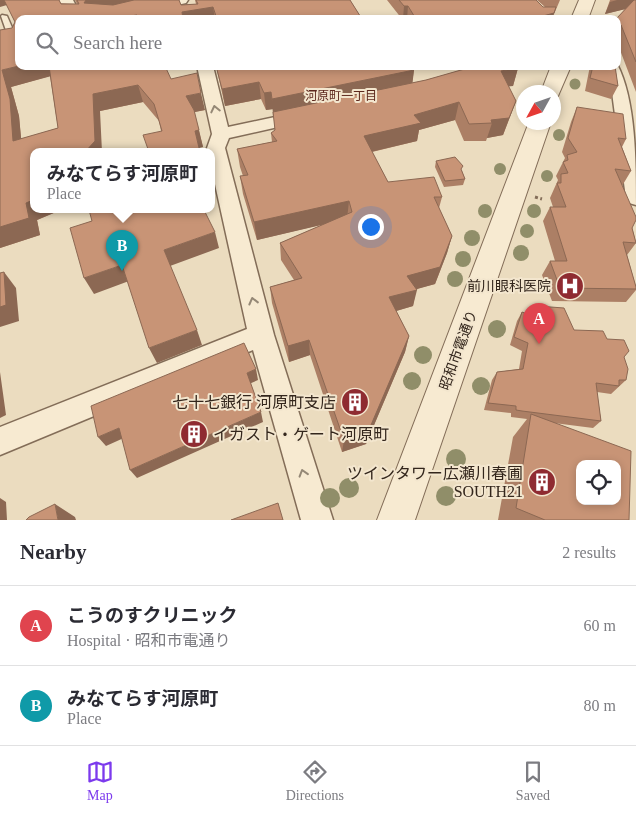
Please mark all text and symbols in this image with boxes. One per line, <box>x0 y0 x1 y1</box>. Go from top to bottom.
search box <box>15 15 621 70</box>
icon: search <box>33 29 61 57</box>
text: Search here <box>73 32 162 53</box>
north arrow <box>516 85 561 130</box>
district label: 河原町一丁目 <box>305 89 377 103</box>
one-way arrow <box>210 105 221 114</box>
popup <box>30 148 215 213</box>
text: みなてらす河原町 <box>47 163 198 184</box>
text: Place <box>47 185 81 202</box>
your location <box>358 214 384 240</box>
pin: B <box>106 230 138 271</box>
hospital icon: 前川眼科医院 <box>555 271 585 301</box>
place label: 前川眼科医院 <box>467 278 551 294</box>
one-way arrow <box>248 296 259 305</box>
pin: A <box>523 303 555 344</box>
street label: 昭和市電通り <box>437 308 480 392</box>
building icon: 七十七銀行 河原町支店 <box>340 387 370 417</box>
place label: 七十七銀行 河原町支店 <box>172 394 336 411</box>
building icon: イガスト・ゲート河原町 <box>179 419 209 449</box>
place label: イガスト・ゲート河原町 <box>213 426 389 443</box>
map controls <box>576 460 621 505</box>
button: locate <box>576 460 621 505</box>
place label: ツインタワー広瀬川春圃 SOUTH21 <box>347 465 523 500</box>
building icon: ツインタワー広瀬川春圃 SOUTH21 <box>527 467 557 497</box>
one-way arrow <box>299 470 309 478</box>
text: Nearby <box>20 540 87 564</box>
text: 2 results <box>562 544 616 561</box>
text: こうのすクリニック <box>67 605 237 626</box>
text: A <box>30 617 42 634</box>
text: 60 m <box>584 617 616 634</box>
text: Hospital · 昭和市電通り <box>67 632 231 649</box>
text: みなてらす河原町 <box>67 688 219 709</box>
text: B <box>31 697 41 714</box>
text: 80 m <box>584 697 616 714</box>
text: Place <box>67 710 102 727</box>
tab: Map <box>86 758 114 804</box>
tab: Directions <box>286 758 344 804</box>
tab: Saved <box>516 758 550 804</box>

